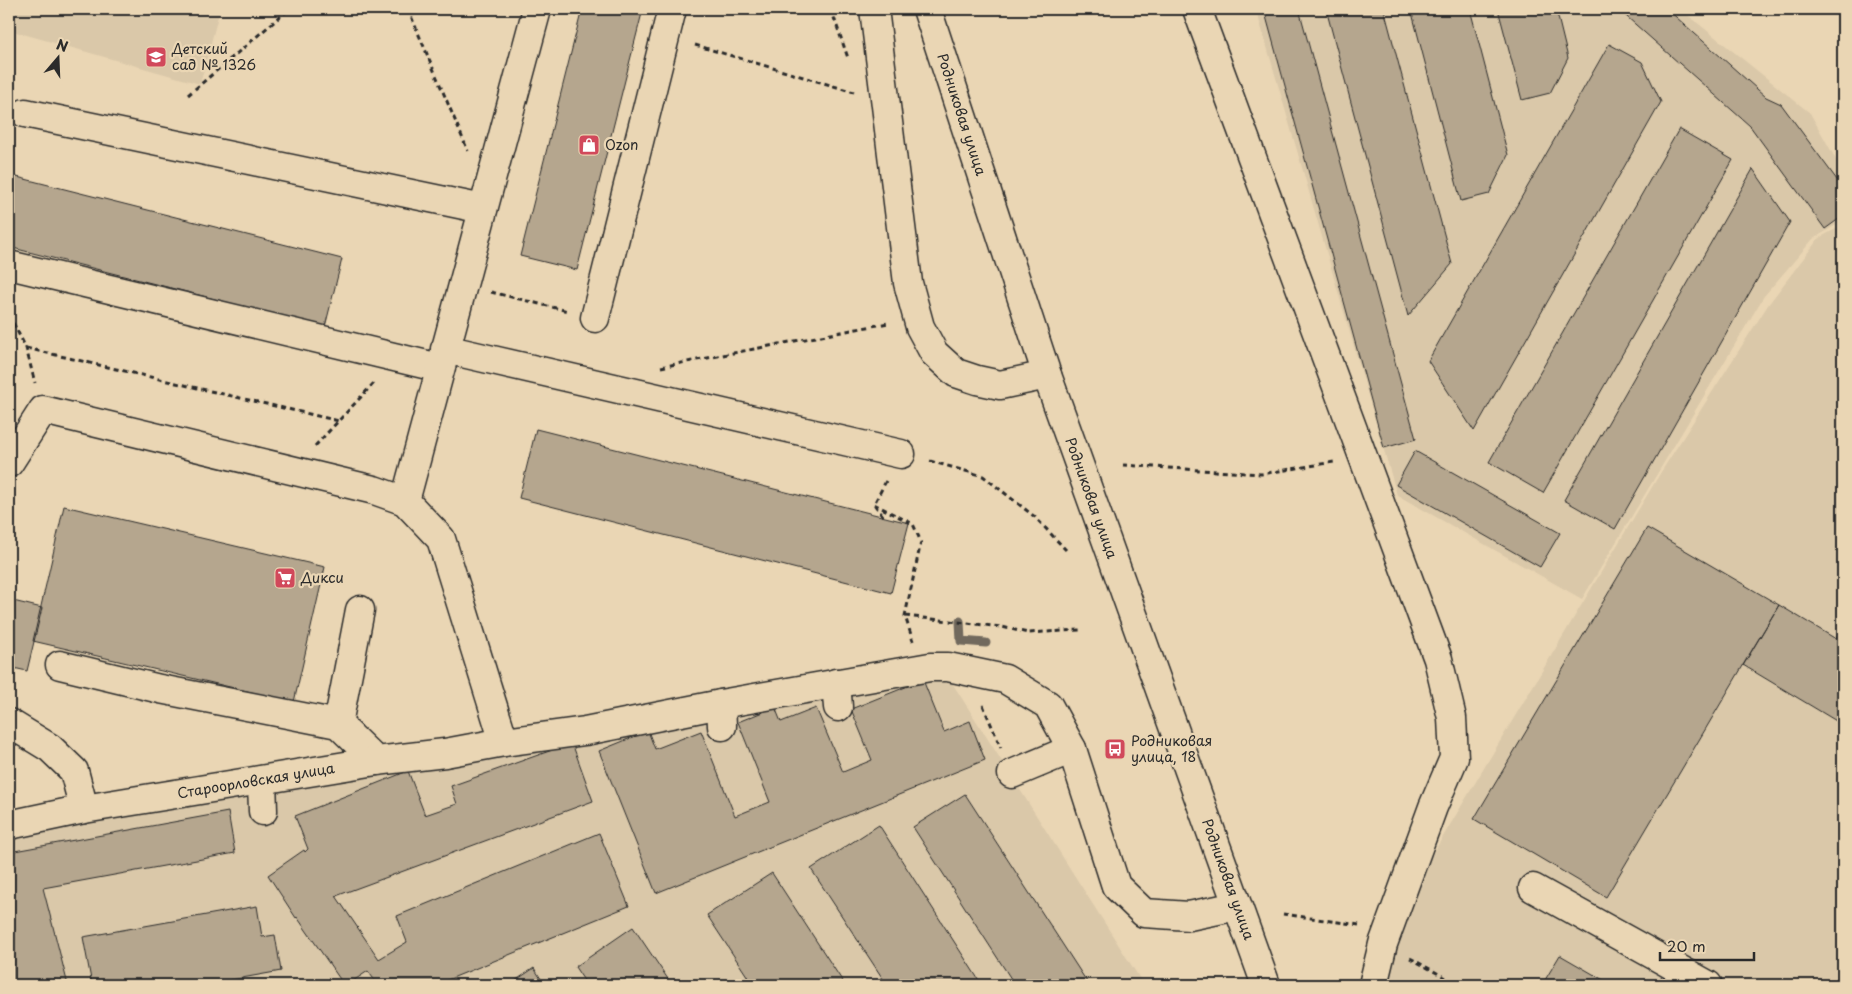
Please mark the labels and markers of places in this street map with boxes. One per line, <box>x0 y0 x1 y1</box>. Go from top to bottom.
place label: Детский сад № 1326 <box>171 38 256 75</box>
school or university icon: Детский сад № 1326 <box>144 45 168 69</box>
shop icon: Ozon <box>577 133 601 157</box>
place label: Ozon <box>605 134 638 155</box>
supermarket icon: Дикси <box>273 566 297 590</box>
place label: Дикси <box>300 567 344 588</box>
place label: Родниковая улица, 18 <box>1131 730 1212 767</box>
bus stop icon: Родниковая улица, 18 <box>1103 737 1127 761</box>

